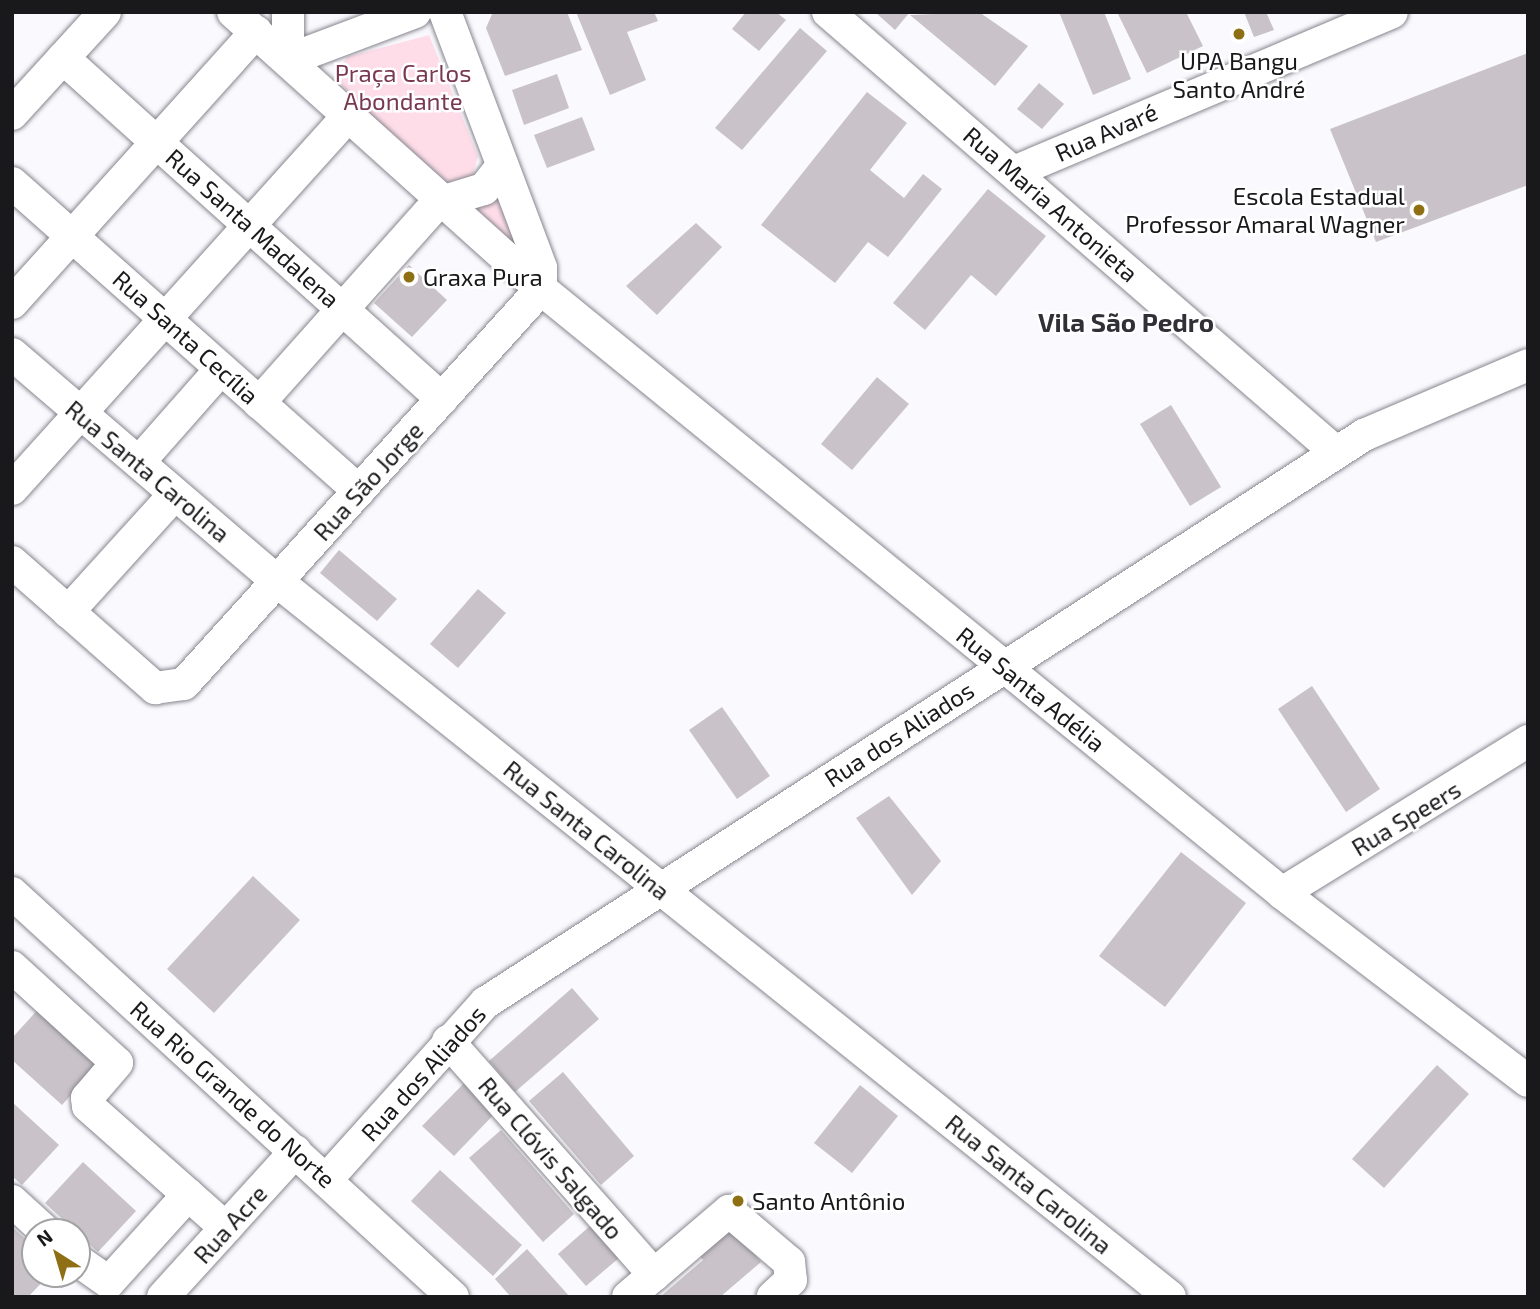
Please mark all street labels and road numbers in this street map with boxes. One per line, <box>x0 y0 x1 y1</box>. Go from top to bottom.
street label: Rua Avaré <box>1050 97 1162 167</box>
street label: Rua Maria Antonieta <box>958 120 1144 288</box>
street label: Rua Santa Madalena <box>160 142 346 314</box>
street label: Rua Santa Cecília <box>107 264 265 410</box>
street label: Rua Santa Carolina <box>60 394 236 548</box>
street label: Rua São Jorge <box>307 416 429 546</box>
street label: Rua Santa Adélia <box>951 620 1111 758</box>
street label: Rua dos Aliados <box>819 675 979 793</box>
street label: Rua Santa Carolina <box>498 754 676 906</box>
street label: Rua Speers <box>1346 774 1466 862</box>
street label: Rua Rio Grande do Norte <box>125 994 341 1194</box>
street label: Rua dos Aliados <box>355 999 491 1147</box>
street label: Rua Clóvis Salgado <box>473 1071 629 1245</box>
street label: Rua Santa Carolina <box>940 1108 1118 1260</box>
street label: Rua Acre <box>187 1179 273 1269</box>

